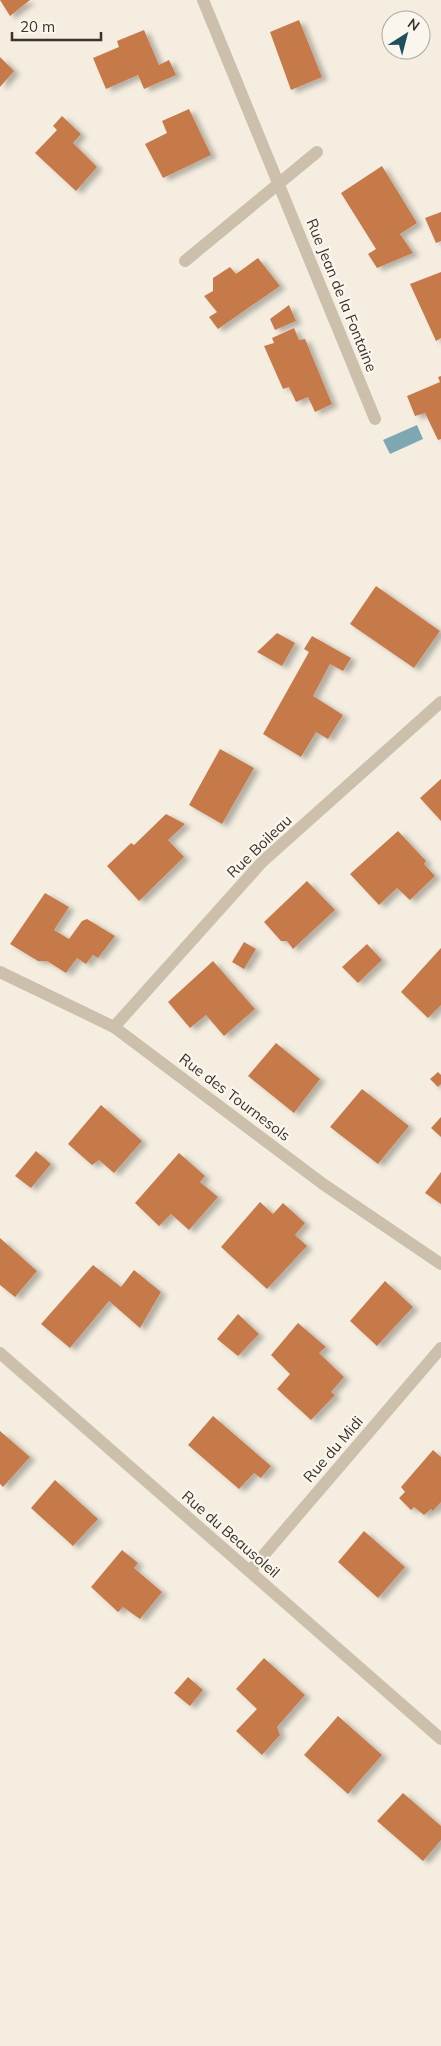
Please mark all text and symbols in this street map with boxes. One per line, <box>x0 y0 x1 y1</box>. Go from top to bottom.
scale bar <box>12 10 101 42</box>
north arrow <box>381 10 431 60</box>
text: N <box>404 14 423 35</box>
text: 20 m <box>20 17 55 36</box>
street label: Rue Jean de la Fontaine <box>303 216 381 374</box>
street label: Rue Boileau <box>223 810 295 882</box>
street label: Rue des Tournesols <box>176 1049 294 1145</box>
street label: Rue du Midi <box>299 1412 367 1486</box>
street label: Rue du Beausoleil <box>178 1486 284 1582</box>

